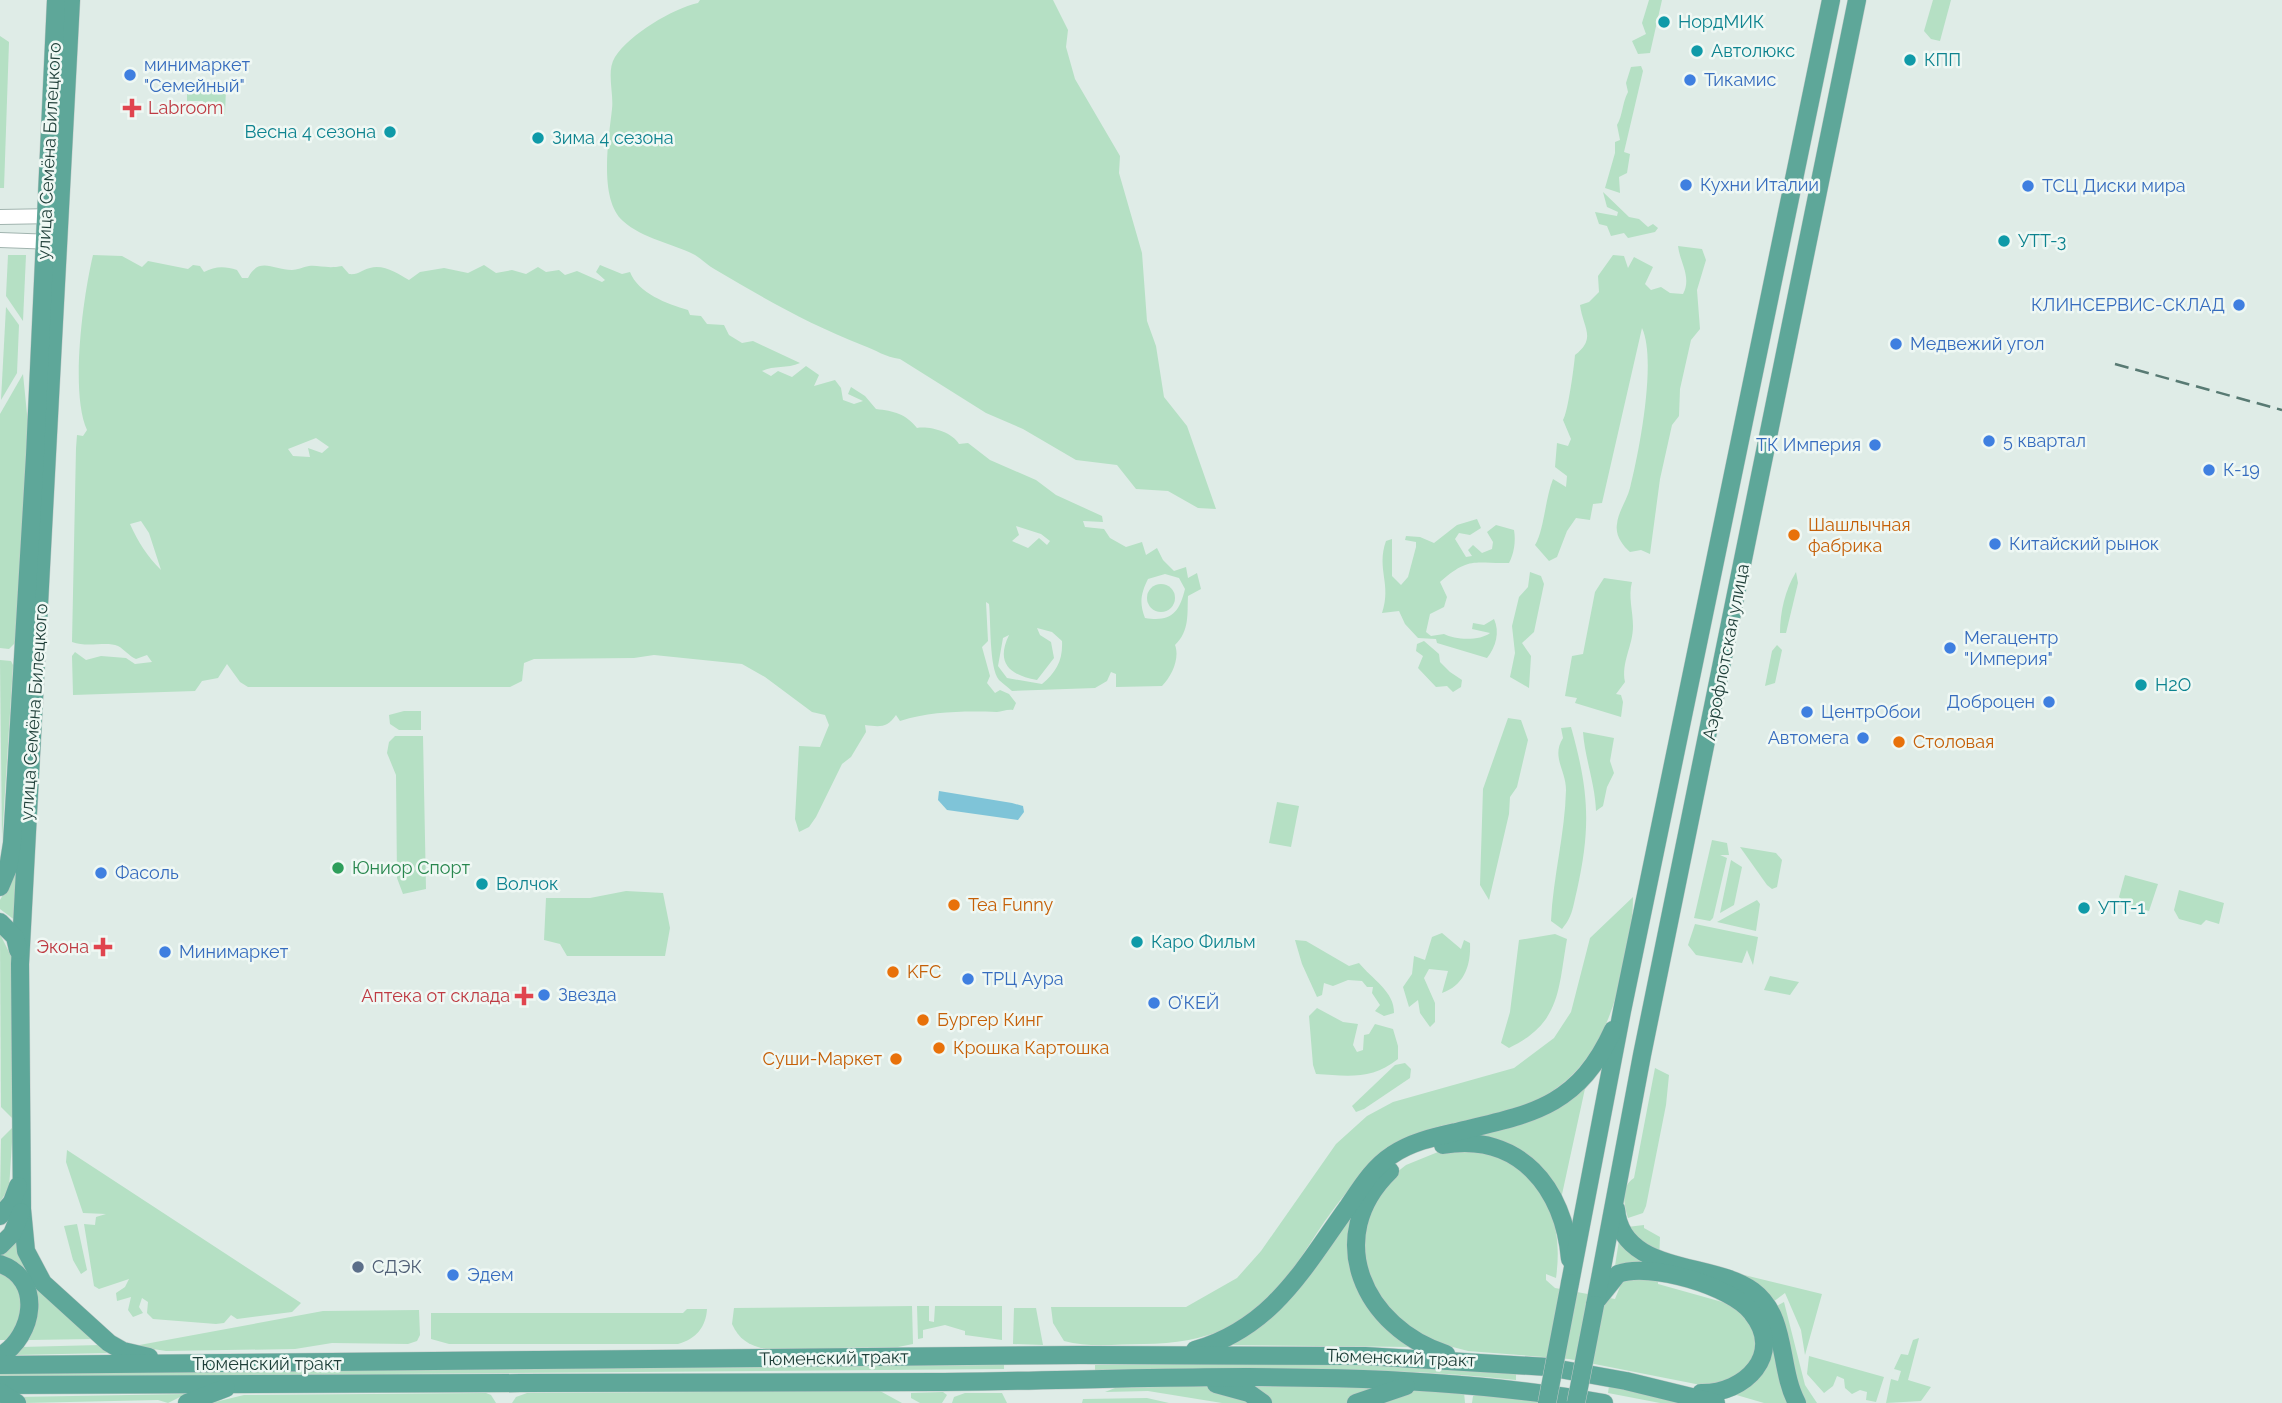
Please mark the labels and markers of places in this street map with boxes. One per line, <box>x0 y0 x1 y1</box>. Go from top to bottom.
place label: НордМИК <box>1678 11 1764 32</box>
marker: НордМИК <box>1656 14 1672 30</box>
place label: Автолюкс <box>1711 40 1795 61</box>
marker: Автолюкс <box>1689 43 1705 59</box>
place label: КПП <box>1924 49 1961 70</box>
marker: КПП <box>1902 52 1918 68</box>
place label: минимаркет "Семейный" <box>144 54 250 96</box>
marker: минимаркет "Семейный" <box>122 67 138 83</box>
place label: Тикамис <box>1704 69 1777 90</box>
marker: Тикамис <box>1682 72 1698 88</box>
place label: Labroom <box>148 97 223 118</box>
marker: Labroom <box>122 98 142 118</box>
place label: Весна 4 сезона <box>245 121 376 142</box>
marker: Весна 4 сезона <box>382 124 398 140</box>
place label: Зима 4 сезона <box>552 127 674 148</box>
marker: Зима 4 сезона <box>530 130 546 146</box>
place label: Кухни Италии <box>1700 174 1819 195</box>
place label: ТСЦ Диски мира <box>2042 175 2186 196</box>
marker: Кухни Италии <box>1678 177 1694 193</box>
marker: ТСЦ Диски мира <box>2020 178 2036 194</box>
place label: УТТ-3 <box>2018 230 2066 251</box>
marker: УТТ-3 <box>1996 233 2012 249</box>
place label: КЛИНСЕРВИС-СКЛАД <box>2031 294 2225 315</box>
marker: КЛИНСЕРВИС-СКЛАД <box>2231 297 2247 313</box>
place label: Медвежий угол <box>1910 333 2045 354</box>
marker: Медвежий угол <box>1888 336 1904 352</box>
place label: 5 квартал <box>2003 430 2086 451</box>
marker: 5 квартал <box>1981 433 1997 449</box>
place label: ТК Империя <box>1756 434 1861 455</box>
marker: ТК Империя <box>1867 437 1883 453</box>
place label: К-19 <box>2223 459 2260 480</box>
marker: К-19 <box>2201 462 2217 478</box>
place label: Шашлычная фабрика <box>1808 514 1911 556</box>
marker: Шашлычная фабрика <box>1786 527 1802 543</box>
place label: Китайский рынок <box>2009 533 2159 554</box>
marker: Китайский рынок <box>1987 536 2003 552</box>
place label: Мегацентр "Империя" <box>1964 627 2058 669</box>
marker: Мегацентр "Империя" <box>1942 640 1958 656</box>
place label: H2O <box>2155 674 2191 695</box>
marker: H2O <box>2133 677 2149 693</box>
place label: Доброцен <box>1947 691 2035 712</box>
marker: Доброцен <box>2041 694 2057 710</box>
place label: ЦентрОбои <box>1821 701 1921 722</box>
marker: ЦентрОбои <box>1799 704 1815 720</box>
place label: Автомега <box>1768 727 1849 748</box>
marker: Автомега <box>1855 730 1871 746</box>
place label: Столовая <box>1913 731 1994 752</box>
marker: Столовая <box>1891 734 1907 750</box>
place label: Юниор Спорт <box>352 857 471 878</box>
marker: Юниор Спорт <box>330 860 346 876</box>
place label: Фасоль <box>115 862 179 883</box>
marker: Фасоль <box>93 865 109 881</box>
place label: Волчок <box>496 873 558 894</box>
marker: Волчок <box>474 876 490 892</box>
place label: Tea Funny <box>968 894 1053 915</box>
marker: Tea Funny <box>946 897 962 913</box>
place label: УТТ-1 <box>2098 897 2145 918</box>
marker: УТТ-1 <box>2076 900 2092 916</box>
place label: Каро Фильм <box>1151 931 1256 952</box>
marker: Каро Фильм <box>1129 934 1145 950</box>
place label: Экона <box>36 936 89 957</box>
marker: Экона <box>95 939 111 955</box>
place label: Минимаркет <box>179 941 289 962</box>
marker: Минимаркет <box>157 944 173 960</box>
place label: KFC <box>907 961 941 982</box>
marker: KFC <box>885 964 901 980</box>
place label: ТРЦ Аура <box>982 968 1064 989</box>
marker: ТРЦ Аура <box>960 971 976 987</box>
place label: Звезда <box>558 984 617 1005</box>
place label: Аптека от склада <box>361 985 510 1006</box>
marker: Звезда <box>536 987 552 1003</box>
marker: Аптека от склада <box>516 988 532 1004</box>
place label: О’КЕЙ <box>1168 992 1220 1013</box>
marker: О’КЕЙ <box>1146 995 1162 1011</box>
place label: Бургер Кинг <box>937 1009 1043 1030</box>
marker: Бургер Кинг <box>915 1012 931 1028</box>
place label: Крошка Картошка <box>953 1037 1109 1058</box>
marker: Крошка Картошка <box>931 1040 947 1056</box>
place label: Суши-Маркет <box>763 1048 882 1069</box>
marker: Суши-Маркет <box>888 1051 904 1067</box>
place label: СДЭК <box>372 1256 422 1277</box>
marker: СДЭК <box>350 1259 366 1275</box>
place label: Эдем <box>467 1264 514 1285</box>
marker: Эдем <box>445 1267 461 1283</box>

